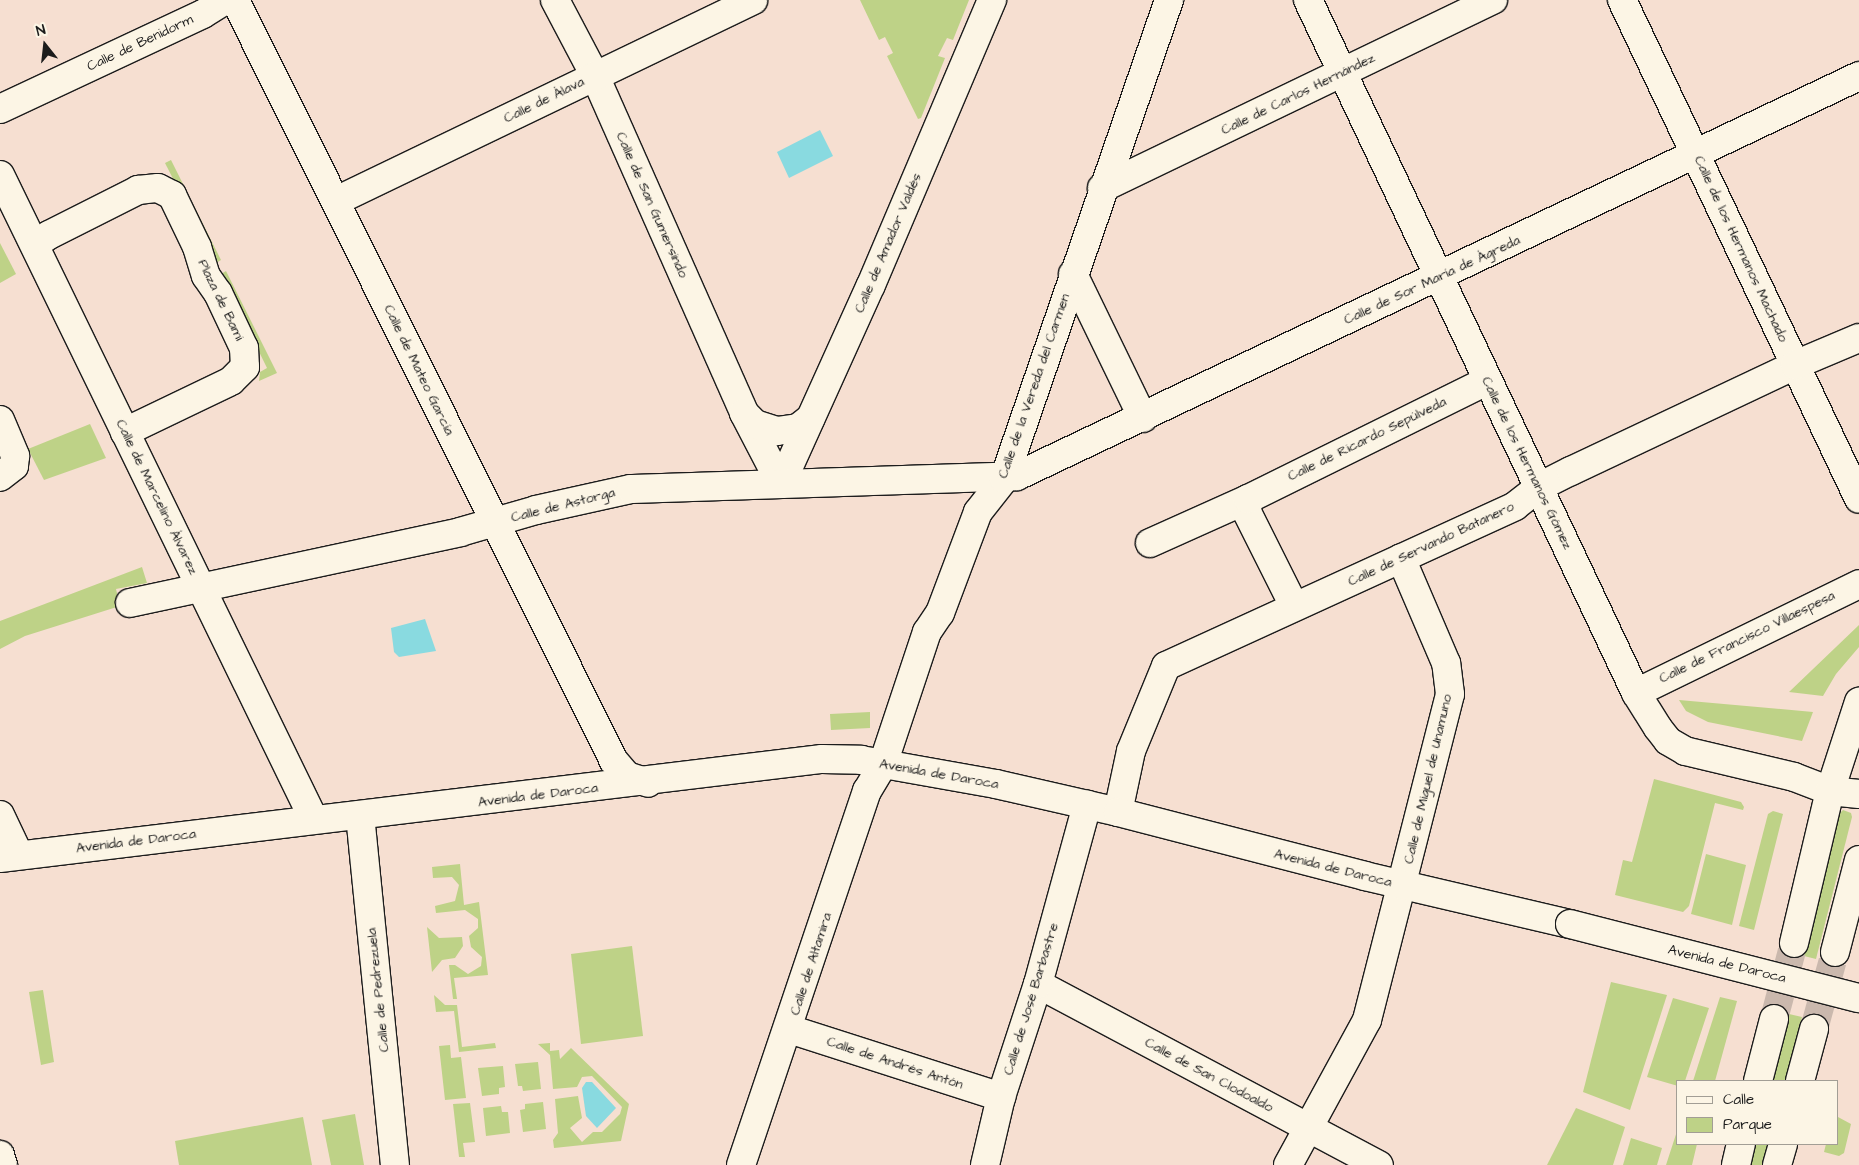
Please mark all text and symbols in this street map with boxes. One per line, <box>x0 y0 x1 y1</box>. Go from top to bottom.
street label: Calle de Benidorm <box>84 11 196 75</box>
north arrow <box>20 20 70 70</box>
text: N <box>34 20 48 41</box>
street label: Calle de Carlos Hernández <box>1218 49 1378 139</box>
street label: Calle de Álava <box>501 73 587 127</box>
street label: Calle de San Gumersindo <box>612 129 692 281</box>
street label: Calle de los Hermanos Machado <box>1690 153 1792 345</box>
street label: Calle de Amador Valdés <box>851 171 925 315</box>
street label: Calle de Sor María de Ágreda <box>1341 232 1523 328</box>
street label: Plaza de Bami <box>194 257 248 343</box>
street label: Calle de la Vereda del Carmen <box>994 291 1074 481</box>
street label: Calle de Mateo García <box>380 302 458 438</box>
street label: Calle de los Hermanos Gómez <box>1478 374 1576 552</box>
street label: Calle de Ricardo Sepúlveda <box>1285 393 1449 485</box>
street label: Calle de Marcelino Álvarez <box>112 417 202 577</box>
street label: Calle de Astorga <box>509 484 617 526</box>
street label: Calle de Servando Batanero <box>1345 498 1517 590</box>
street label: Calle de Francisco Villaespesa <box>1656 587 1838 687</box>
street label: Calle de Miguel de Unamuno <box>1400 693 1456 865</box>
street label: Avenida de Daroca <box>878 755 1000 793</box>
street label: Avenida de Daroca <box>477 779 599 811</box>
street label: Avenida de Daroca <box>75 825 197 857</box>
street label: Avenida de Daroca <box>1272 845 1394 891</box>
street label: Calle de Altamira <box>787 911 835 1017</box>
street label: Calle de José Barbastre <box>1000 921 1062 1077</box>
street label: Calle de Pedrezuela <box>363 927 393 1053</box>
street label: Avenida de Daroca <box>1666 941 1788 987</box>
street label: Calle de Andrés Antón <box>825 1033 965 1093</box>
street label: Calle de San Clodoaldo <box>1142 1034 1276 1116</box>
legend <box>1676 1080 1839 1145</box>
text: Calle <box>1723 1089 1754 1110</box>
text: Parque <box>1723 1114 1772 1135</box>

